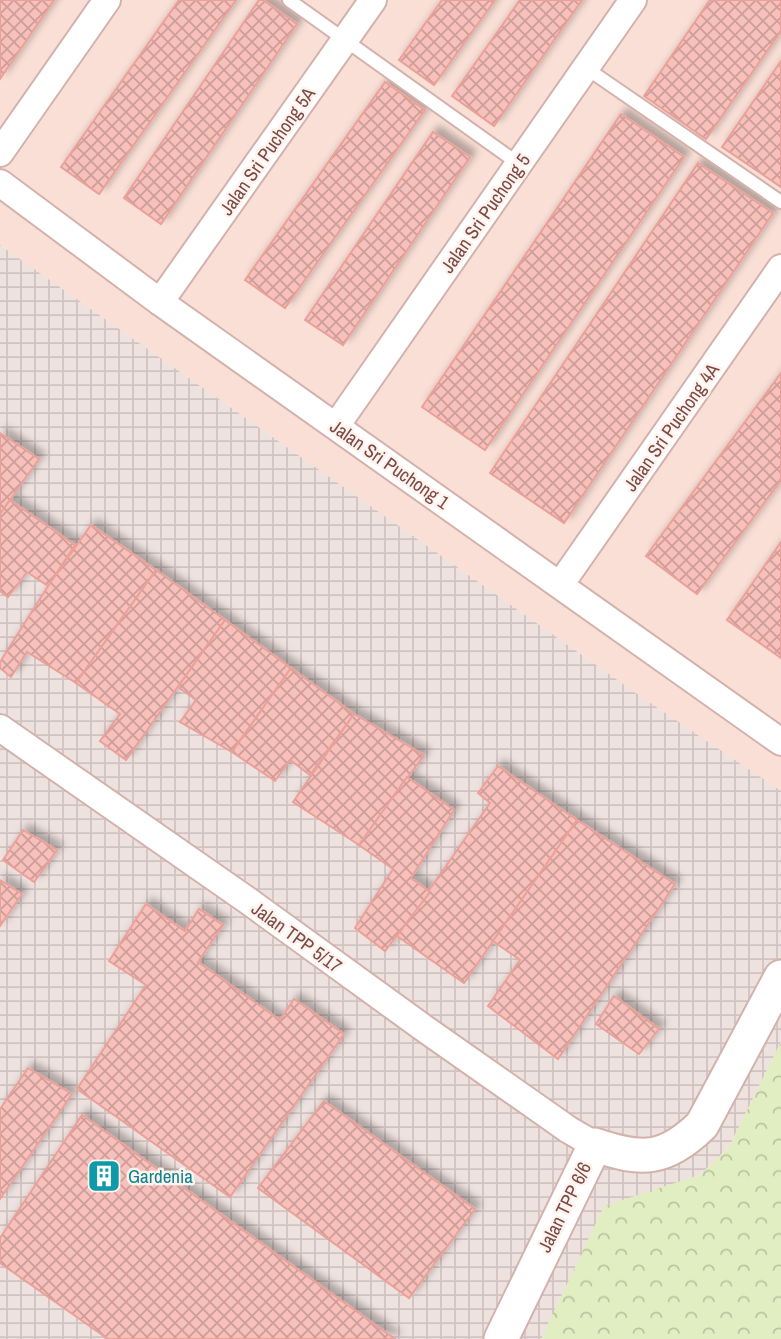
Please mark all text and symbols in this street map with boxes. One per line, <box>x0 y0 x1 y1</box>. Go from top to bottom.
street label: Jalan Sri Puchong 5A <box>213 81 321 220</box>
street label: Jalan Sri Puchong 5 <box>434 148 536 278</box>
street label: Jalan Sri Puchong 4A <box>617 357 725 496</box>
street label: Jalan Sri Puchong 1 <box>325 413 455 515</box>
street label: Jalan TPP 5/17 <box>246 895 348 979</box>
building icon: Gardenia <box>85 1157 123 1195</box>
street label: Jalan TPP 6/6 <box>531 1158 597 1256</box>
place label: Gardenia <box>128 1163 193 1189</box>

